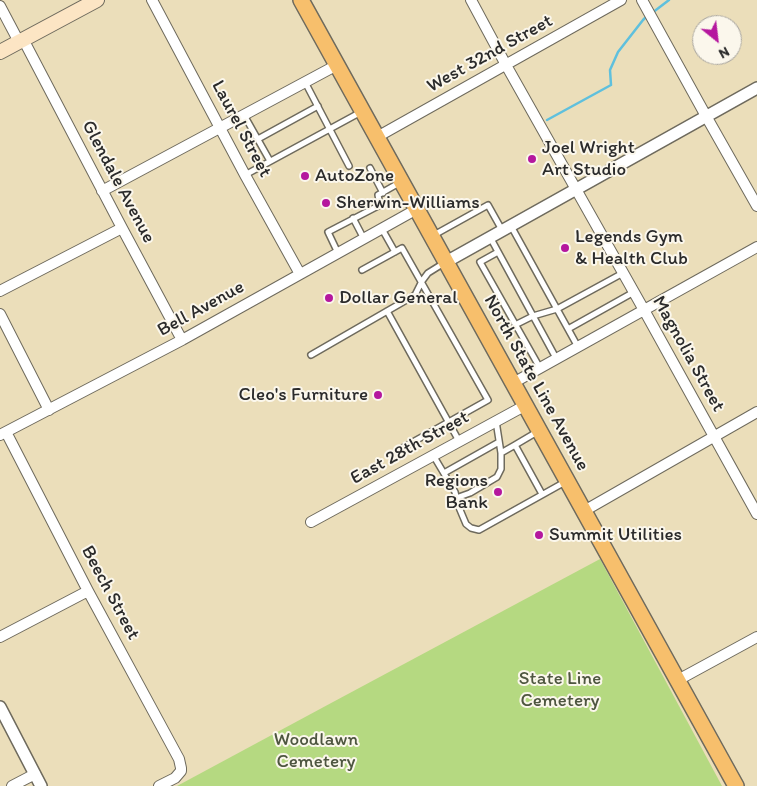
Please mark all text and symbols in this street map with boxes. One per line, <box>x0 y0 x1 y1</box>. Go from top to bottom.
street label: West 32nd Street <box>423 10 557 98</box>
north arrow <box>692 15 742 65</box>
text: N <box>716 43 732 62</box>
street label: Laurel Street <box>206 77 276 181</box>
street label: Glendale Avenue <box>76 117 160 247</box>
place label: Joel Wright Art Studio <box>542 137 635 181</box>
marker: Joel Wright Art Studio <box>526 153 538 165</box>
place label: AutoZone <box>315 165 394 187</box>
marker: AutoZone <box>299 170 311 182</box>
place label: Sherwin-Williams <box>336 192 480 214</box>
marker: Sherwin-Williams <box>320 197 332 209</box>
place label: Legends Gym & Health Club <box>575 226 688 270</box>
marker: Legends Gym & Health Club <box>559 242 571 254</box>
street label: Bell Avenue <box>154 276 248 342</box>
place label: Dollar General <box>339 287 458 309</box>
street label: North State Line Avenue <box>478 291 594 475</box>
marker: Dollar General <box>323 292 335 304</box>
street label: Magnolia Street <box>647 292 729 416</box>
place label: Cleo's Furniture <box>238 384 368 406</box>
marker: Cleo's Furniture <box>372 389 384 401</box>
street label: East 28th Street <box>347 406 473 490</box>
place label: Regions Bank <box>425 470 488 514</box>
marker: Regions Bank <box>492 486 504 498</box>
place label: Summit Utilities <box>549 524 682 546</box>
marker: Summit Utilities <box>533 529 545 541</box>
street label: Beech Street <box>76 542 144 644</box>
park label: State Line Cemetery <box>519 668 601 712</box>
park label: Woodlawn Cemetery <box>274 729 358 773</box>

